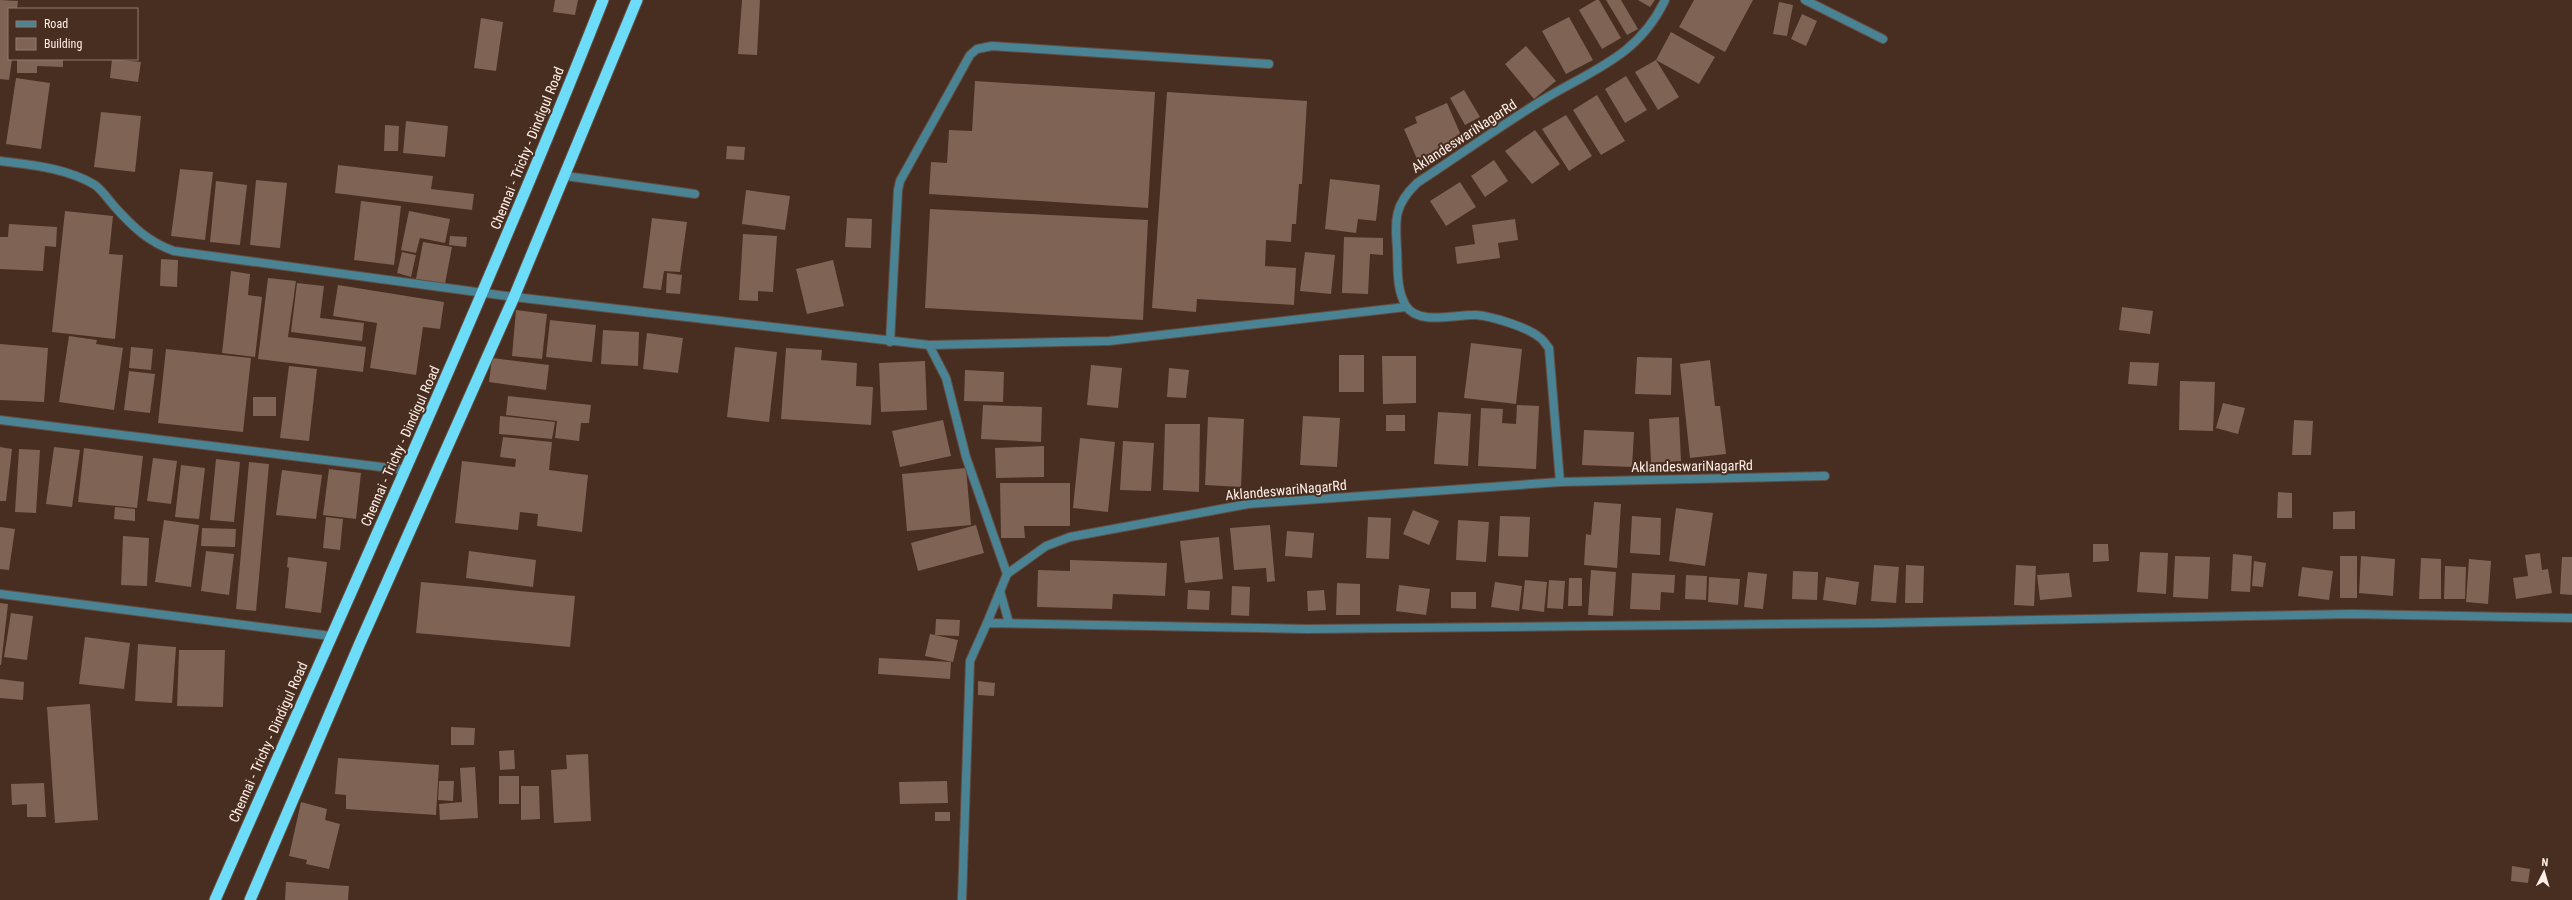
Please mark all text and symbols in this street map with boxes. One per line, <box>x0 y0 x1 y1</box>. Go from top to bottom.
legend <box>8 8 138 60</box>
text: Road <box>44 17 68 31</box>
text: Building <box>44 37 82 51</box>
street label: Chennai - Trichy - Dindigul Road <box>487 64 567 232</box>
street label: AklandeswariNagarRd <box>1409 96 1519 176</box>
street label: Chennai - Trichy - Dindigul Road <box>357 363 443 529</box>
street label: AklandeswariNagarRd <box>1631 457 1753 475</box>
street label: AklandeswariNagarRd <box>1225 477 1347 503</box>
street label: Chennai - Trichy - Dindigul Road <box>225 659 311 825</box>
north arrow <box>2524 852 2564 892</box>
text: N <box>2541 856 2549 869</box>

